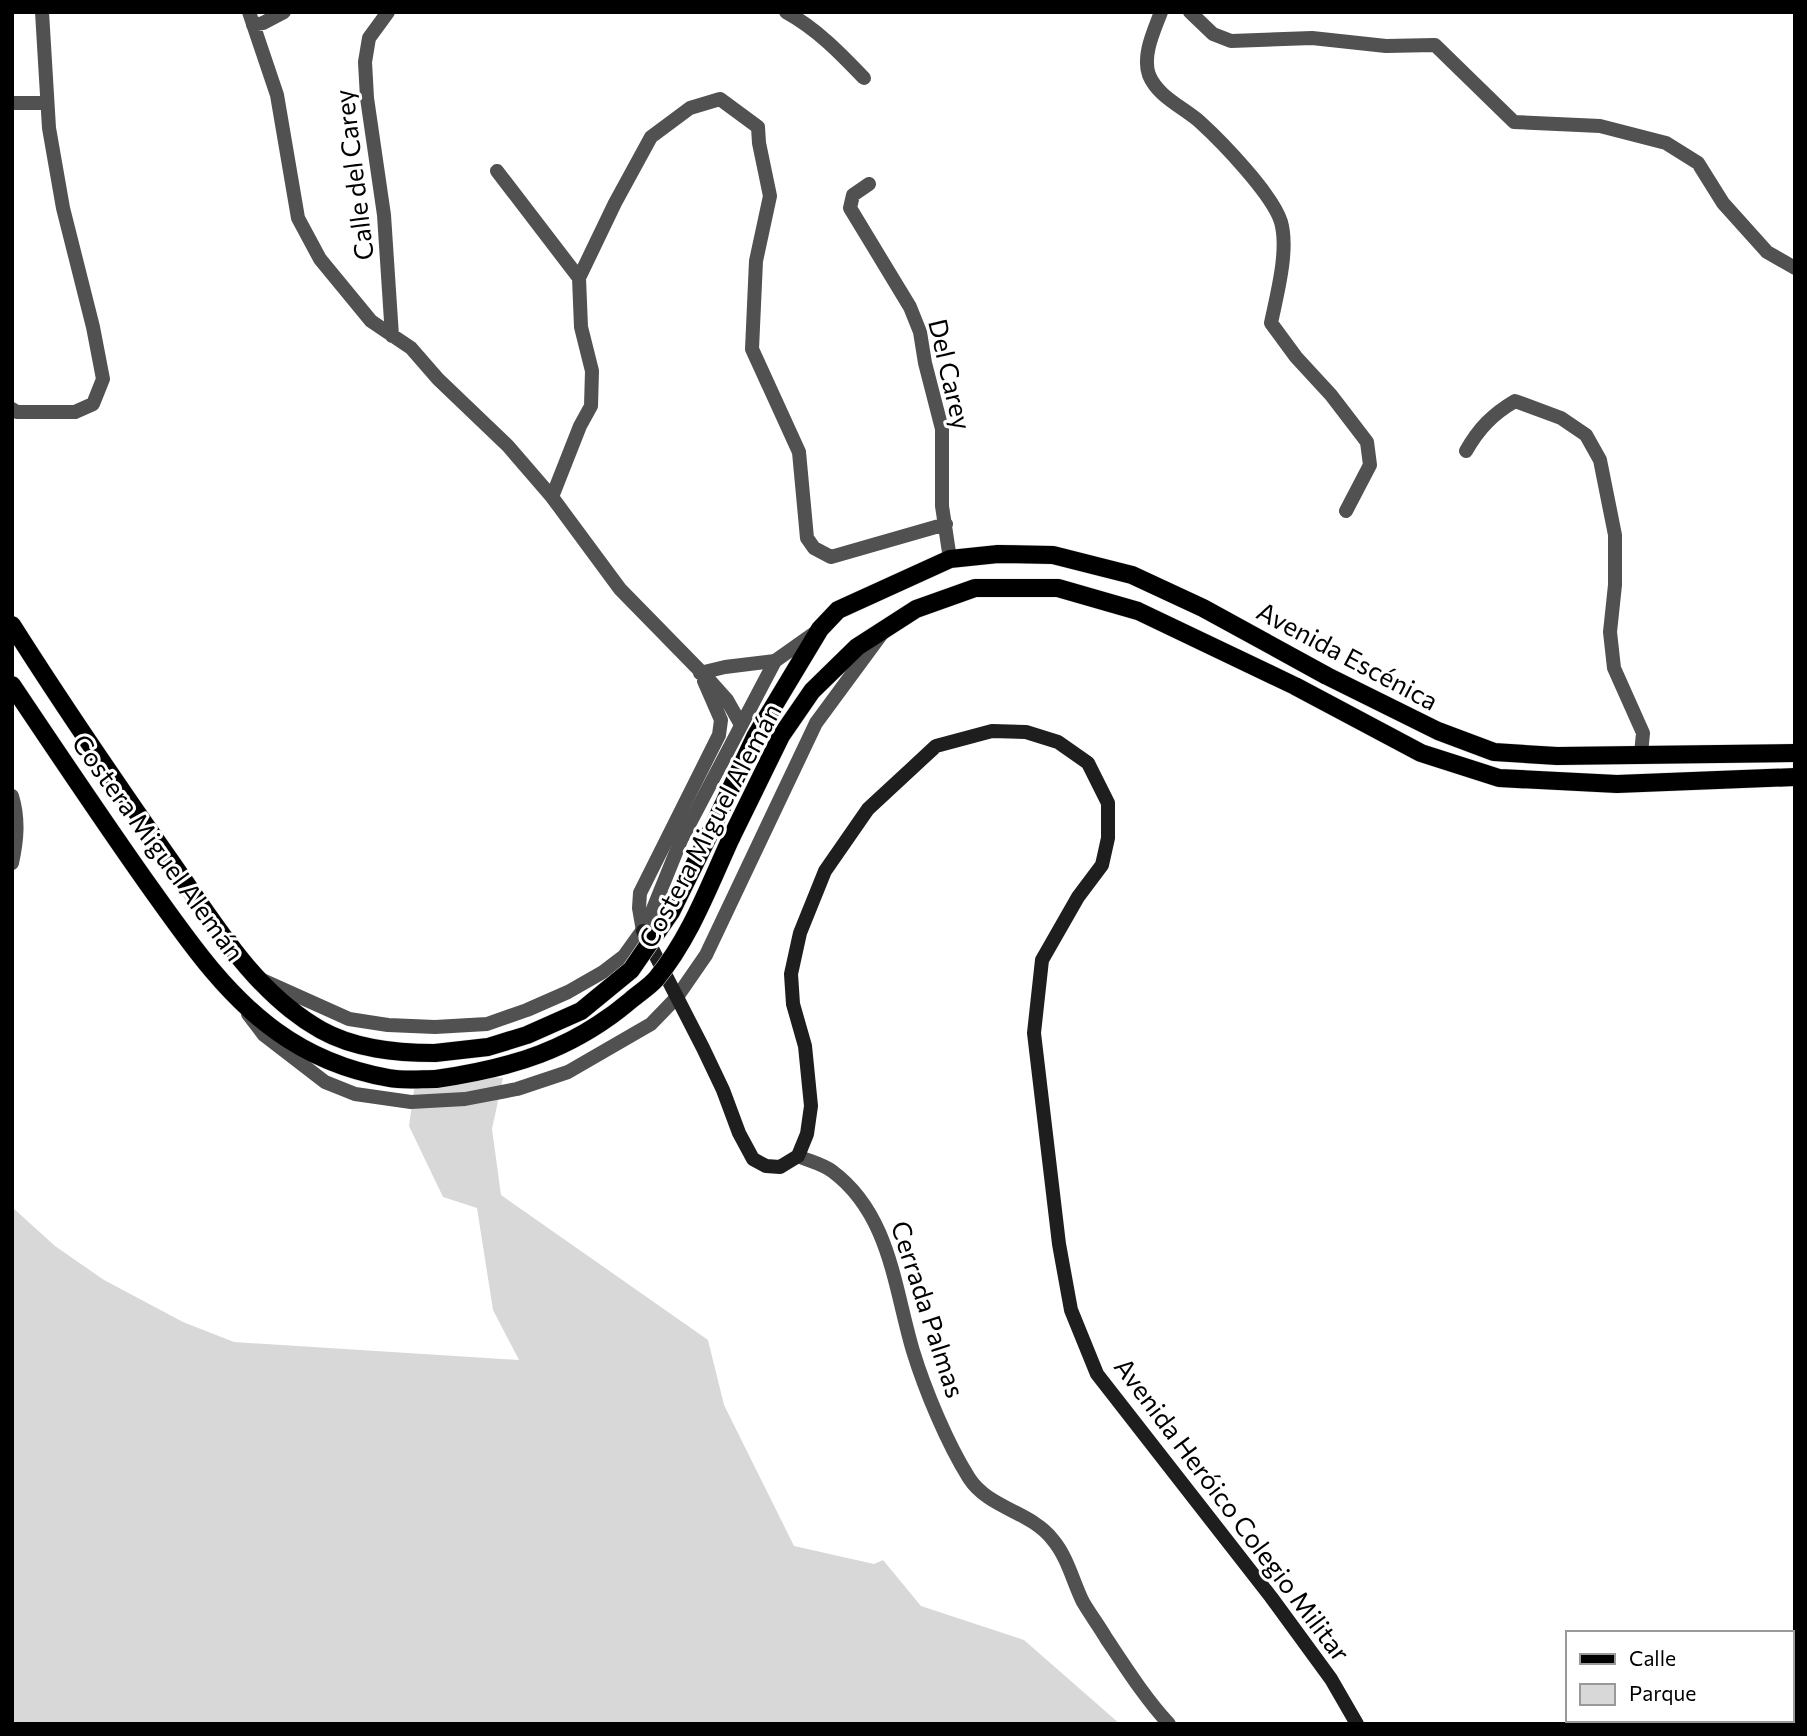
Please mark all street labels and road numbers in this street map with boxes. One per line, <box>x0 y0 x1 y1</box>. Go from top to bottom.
street label: Calle del Carey <box>327 88 379 262</box>
street label: Del Carey <box>923 316 979 432</box>
street label: Avenida Escénica <box>1252 594 1444 716</box>
street label: Costera Miguel Alemán <box>631 697 787 953</box>
street label: Costera Miguel Alemán <box>66 728 252 966</box>
street label: Cerrada Palmas <box>886 1217 972 1401</box>
street label: Avenida Heróico Colegio Militar <box>1109 1351 1357 1667</box>

